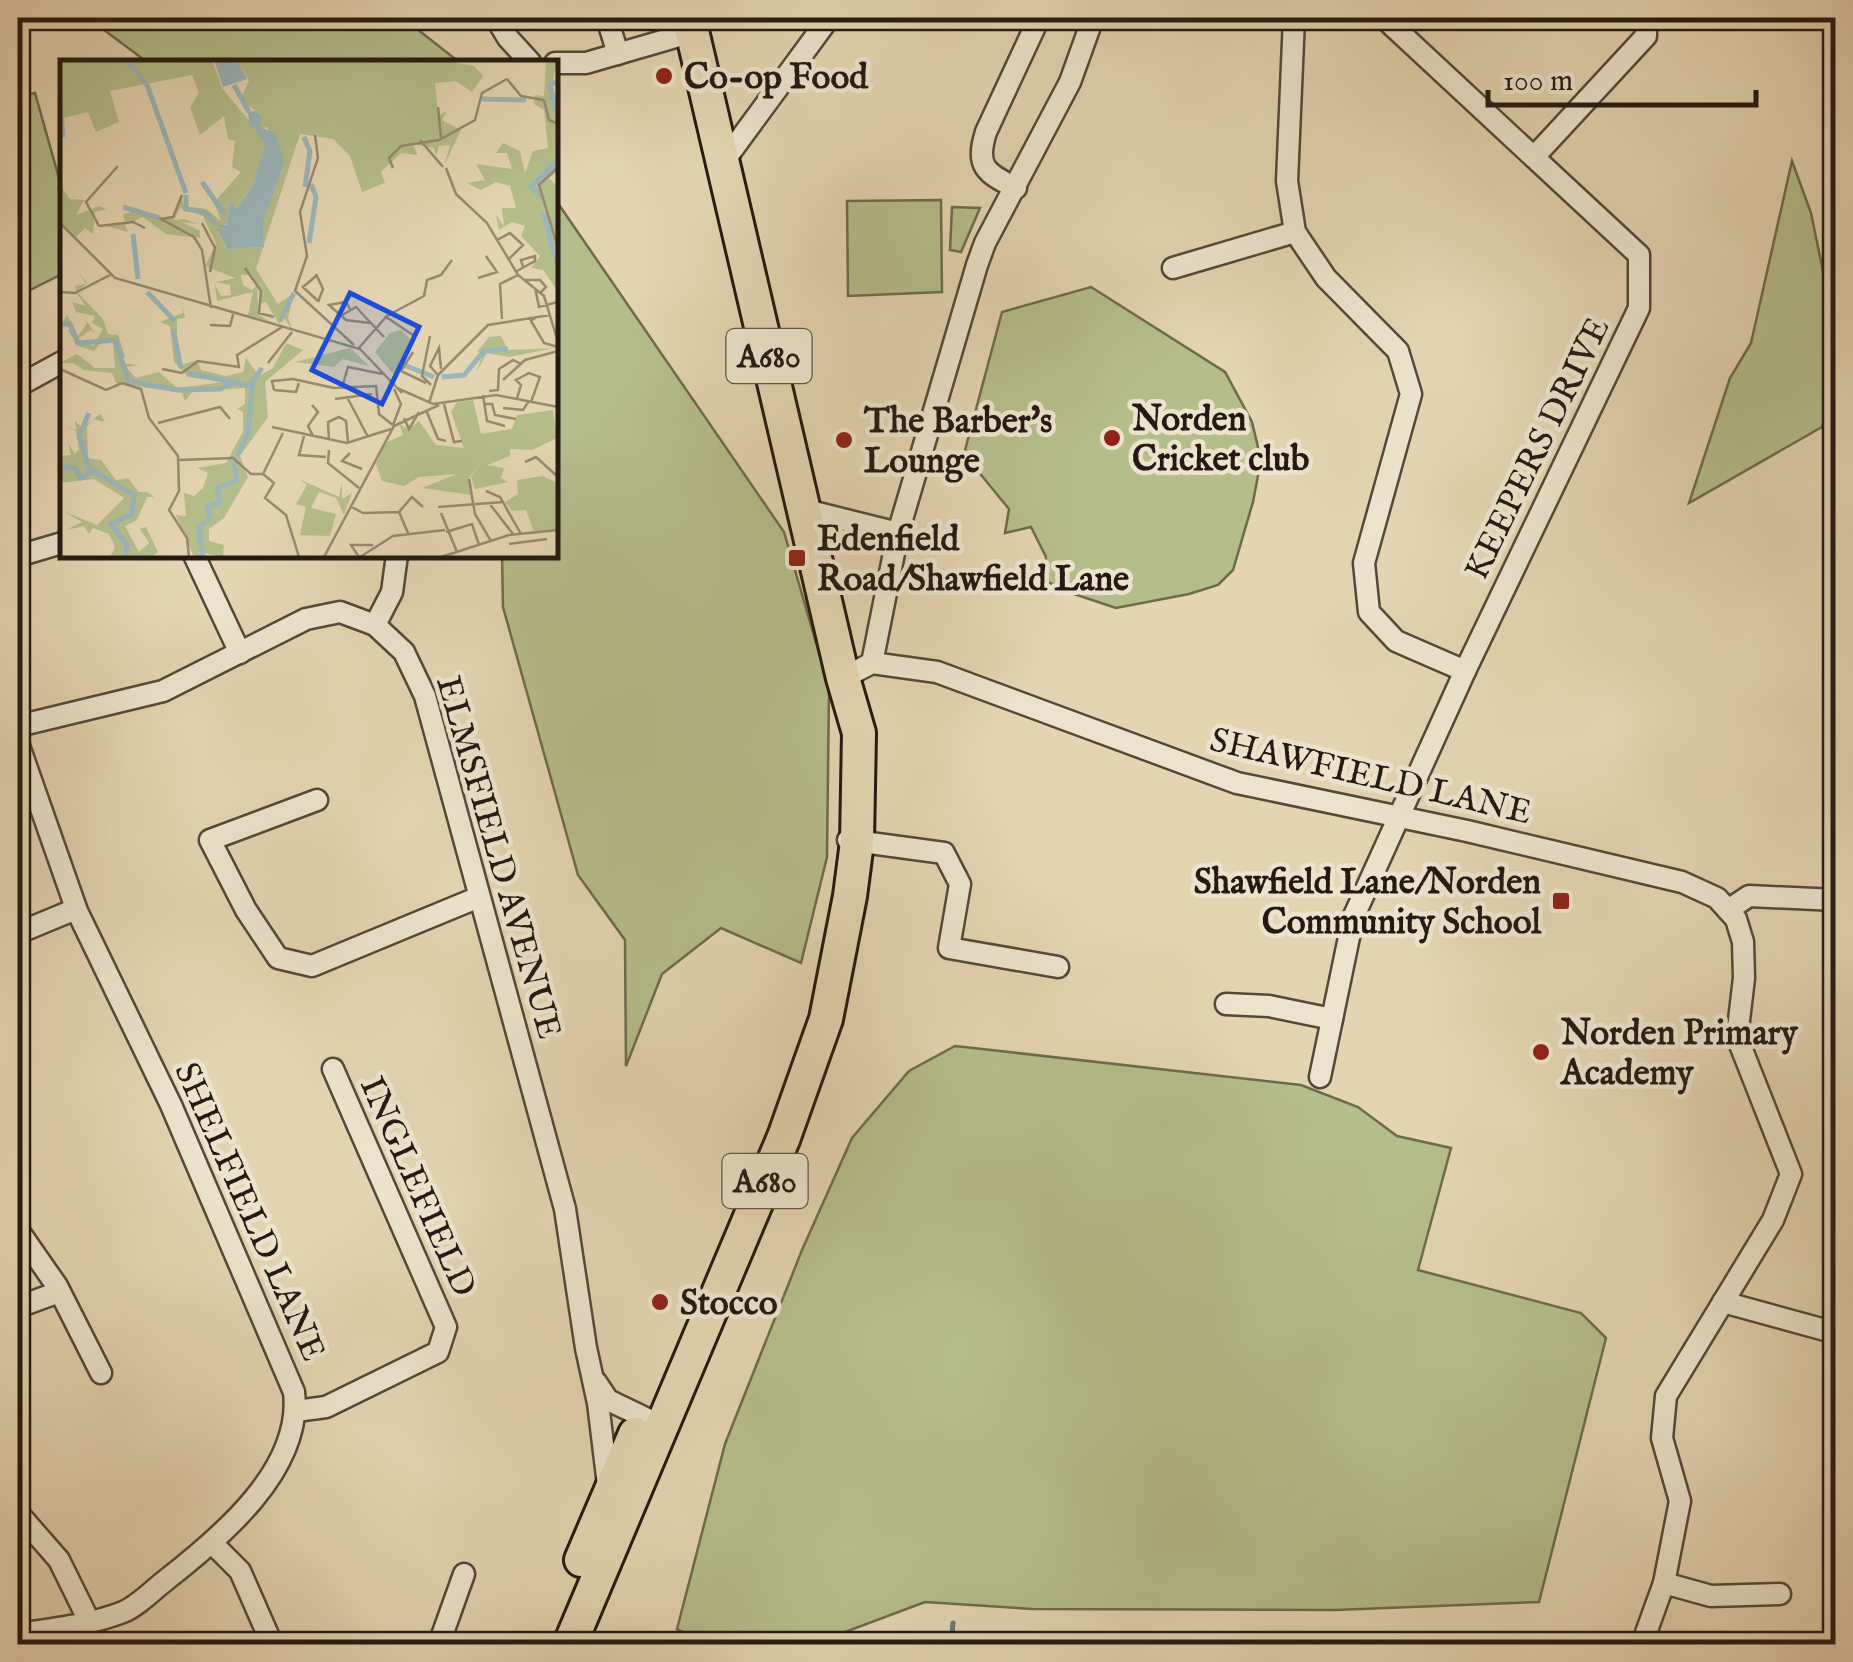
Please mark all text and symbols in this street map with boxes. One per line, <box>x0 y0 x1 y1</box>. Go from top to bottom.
scale bar <box>1488 45 1756 107</box>
place label: Co-op Food <box>684 56 869 101</box>
inset map <box>60 60 558 558</box>
text: 100 m <box>1503 63 1573 101</box>
marker: Co-op Food <box>653 65 675 87</box>
street label: KEEPERS DRIVE <box>1455 310 1621 588</box>
road number: A680 <box>726 329 812 383</box>
place label: Norden Cricket club <box>1131 398 1310 483</box>
place label: The Barber's Lounge <box>863 400 1052 485</box>
marker: Norden Cricket club <box>1101 427 1123 449</box>
marker: The Barber's Lounge <box>833 429 855 451</box>
place label: Edenfield Road/Shawfield Lane <box>817 518 1129 603</box>
marker: Edenfield Road/Shawfield Lane <box>786 547 808 569</box>
street label: ELMSFIELD AVENUE <box>424 671 571 1044</box>
street label: SHAWFIELD LANE <box>1205 719 1536 836</box>
place label: Shawfield Lane/Norden Community School <box>1194 861 1542 946</box>
marker: Shawfield Lane/Norden Community School <box>1550 890 1572 912</box>
place label: Norden Primary Academy <box>1559 1012 1798 1097</box>
marker: Norden Primary Academy <box>1530 1041 1552 1063</box>
street label: SHELFIELD LANE <box>163 1056 335 1368</box>
street label: INGLEFIELD <box>348 1070 485 1304</box>
road number: A680 <box>722 1154 808 1208</box>
place label: Stocco <box>680 1282 778 1327</box>
marker: Stocco <box>649 1291 671 1313</box>

